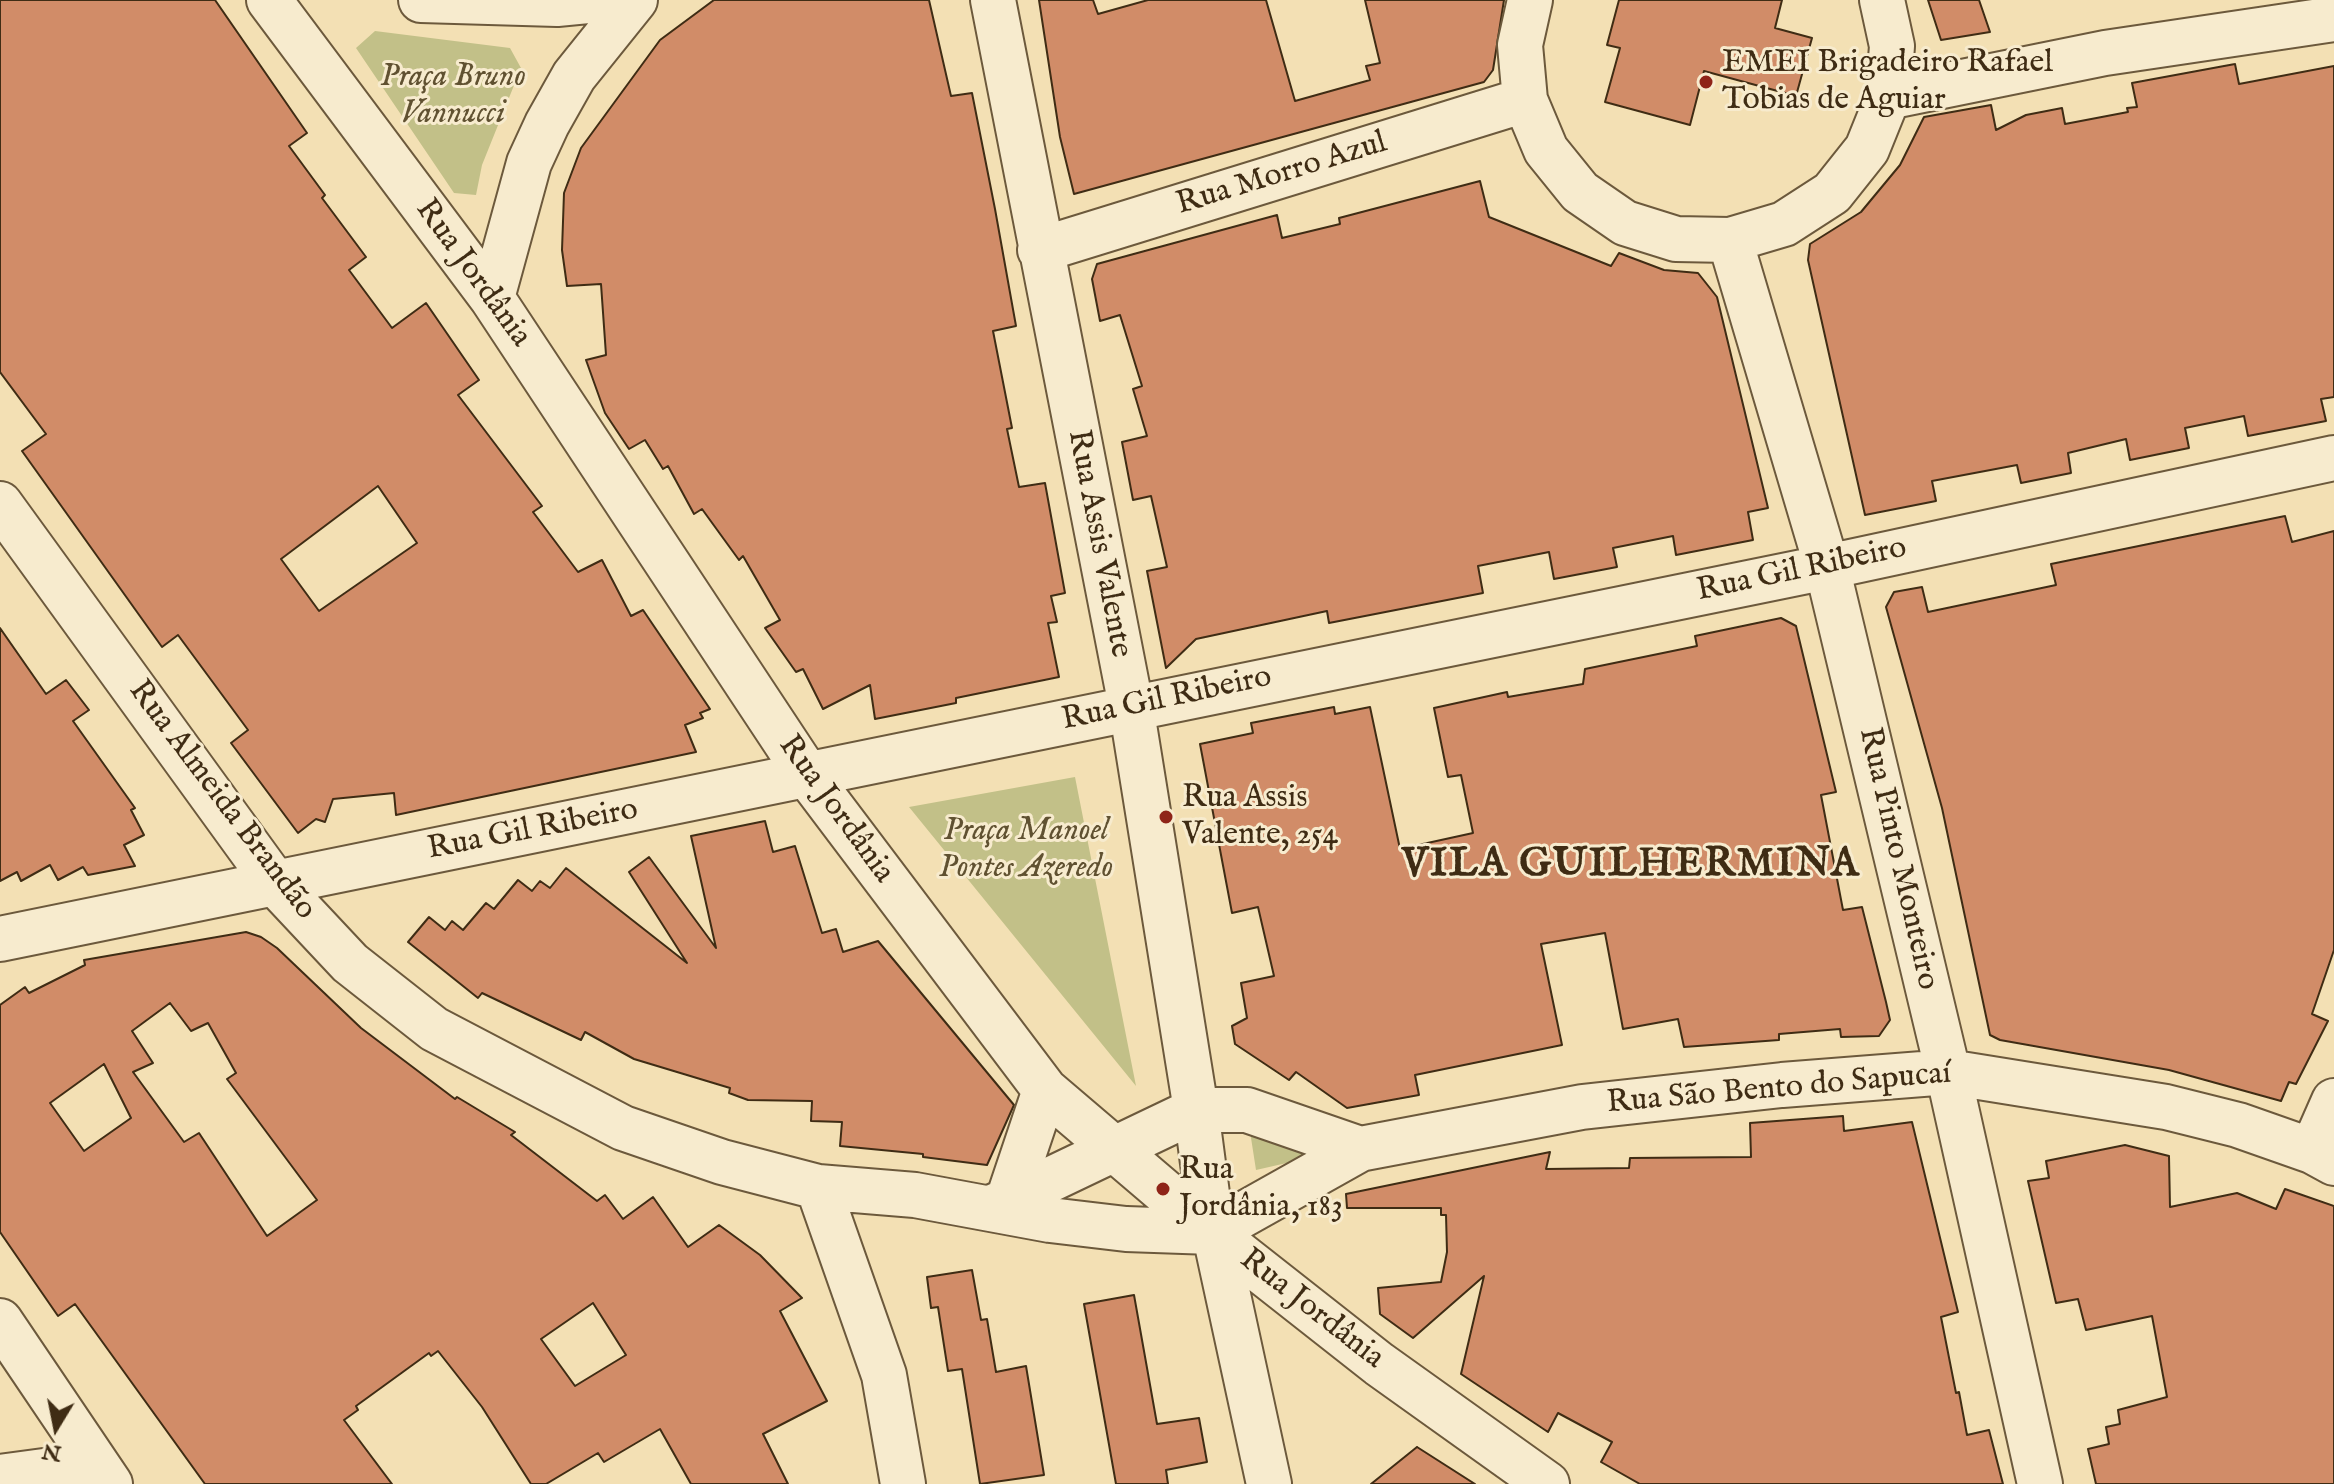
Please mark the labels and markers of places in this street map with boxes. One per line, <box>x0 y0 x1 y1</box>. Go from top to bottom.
place label: EMEI Brigadeiro Rafael Tobias de Aguiar <box>1722 45 2053 120</box>
marker: EMEI Brigadeiro Rafael Tobias de Aguiar <box>1697 73 1715 91</box>
place label: Rua Assis Valente, 254 <box>1182 780 1338 855</box>
marker: Rua Assis Valente, 254 <box>1157 808 1175 826</box>
place label: Rua Jordânia, 183 <box>1179 1152 1343 1227</box>
marker: Rua Jordânia, 183 <box>1154 1180 1172 1198</box>

